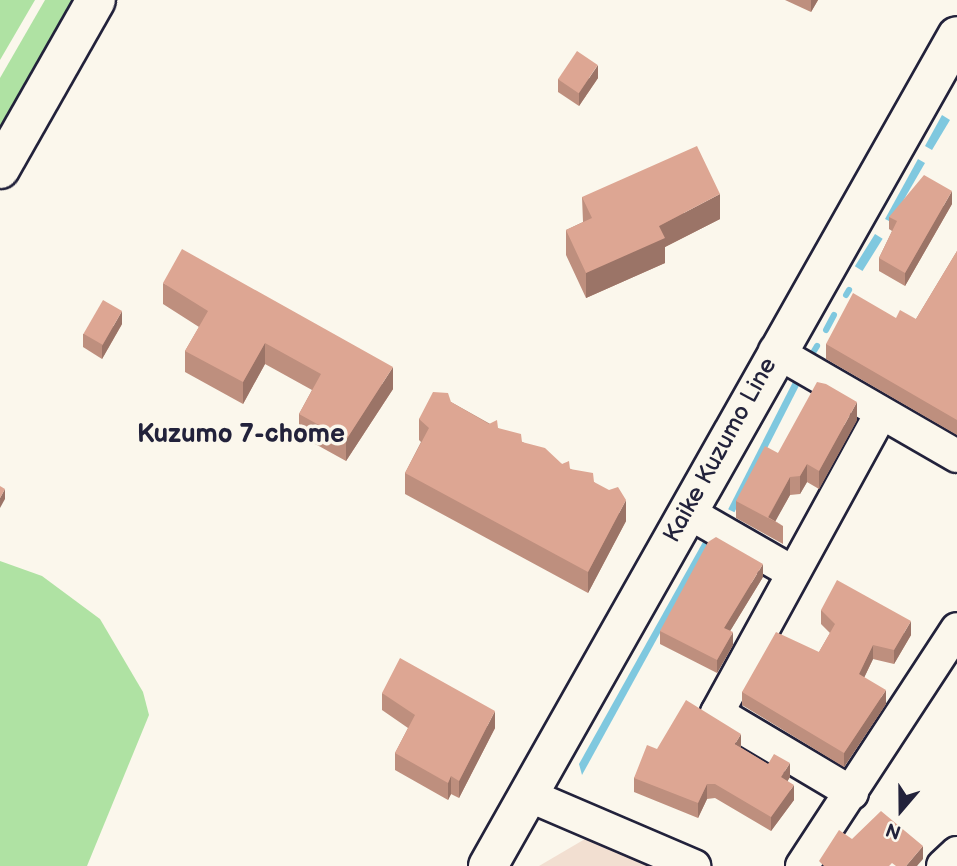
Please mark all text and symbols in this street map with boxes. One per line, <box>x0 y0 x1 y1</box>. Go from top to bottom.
street label: Kaike Kuzumo Line <box>657 353 783 547</box>
district label: Kuzumo 7-chome <box>137 419 345 451</box>
north arrow <box>866 775 936 845</box>
text: N <box>883 817 904 843</box>

